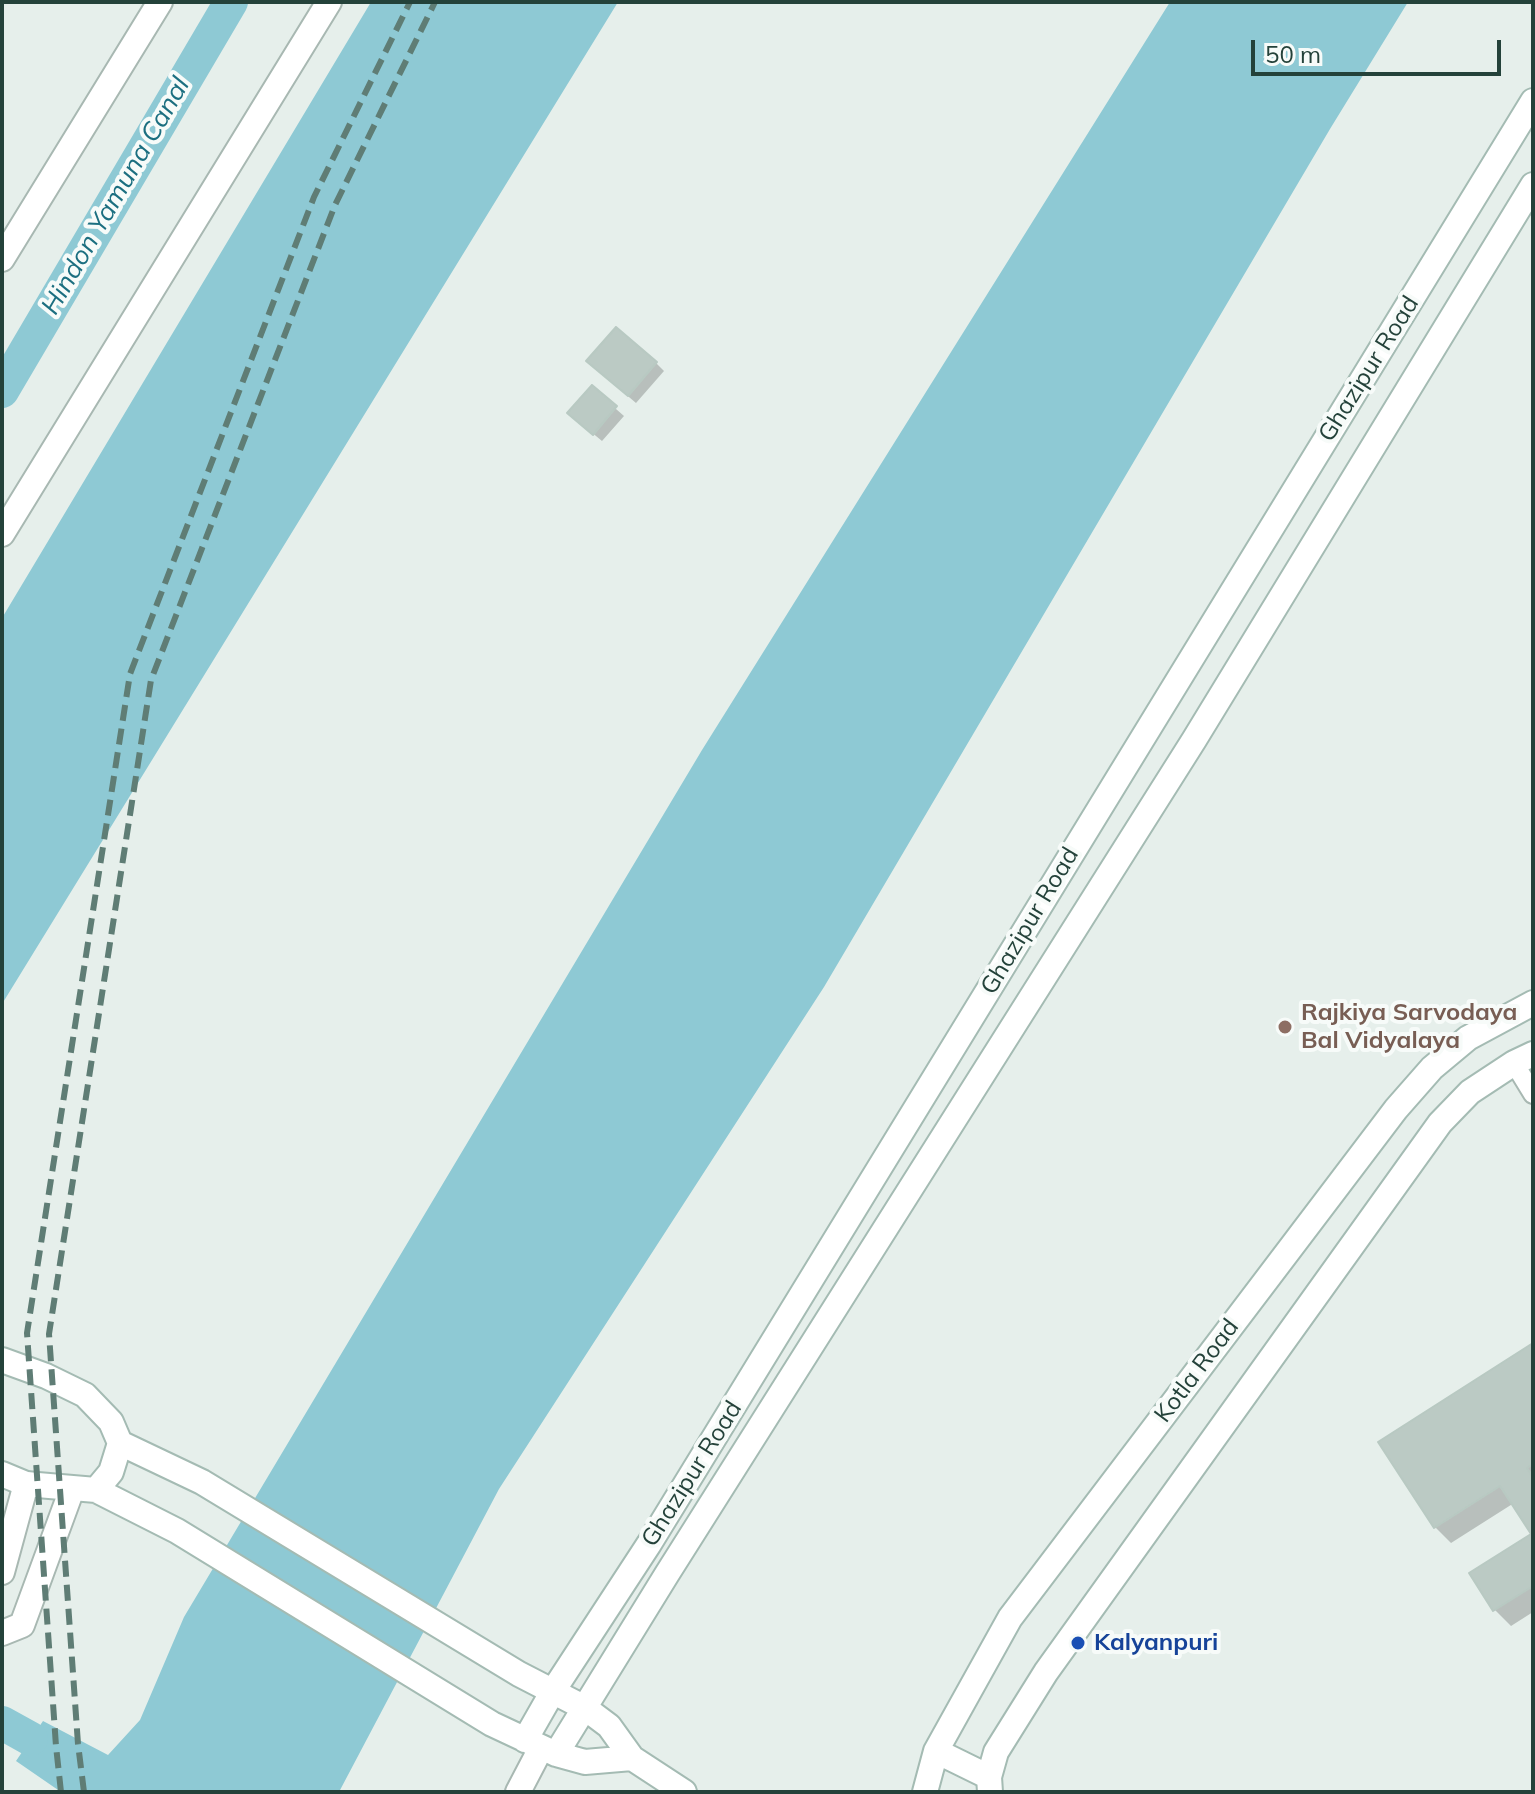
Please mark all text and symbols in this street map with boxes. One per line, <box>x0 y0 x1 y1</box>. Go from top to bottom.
scale bar <box>1255 24 1505 74</box>
text: 50 m <box>1265 39 1321 69</box>
water label: Hindon Yamuna Canal <box>35 72 197 320</box>
street label: Ghazipur Road <box>1313 291 1425 447</box>
street label: Ghazipur Road <box>975 842 1085 1000</box>
place label: Rajkiya Sarvodaya Bal Vidyalaya <box>1301 999 1517 1055</box>
marker: Rajkiya Sarvodaya Bal Vidyalaya <box>1276 1018 1294 1036</box>
street label: Kotla Road <box>1149 1314 1245 1428</box>
street label: Ghazipur Road <box>636 1396 748 1552</box>
place label: Kalyanpuri <box>1094 1629 1218 1657</box>
marker: Kalyanpuri <box>1069 1634 1087 1652</box>

